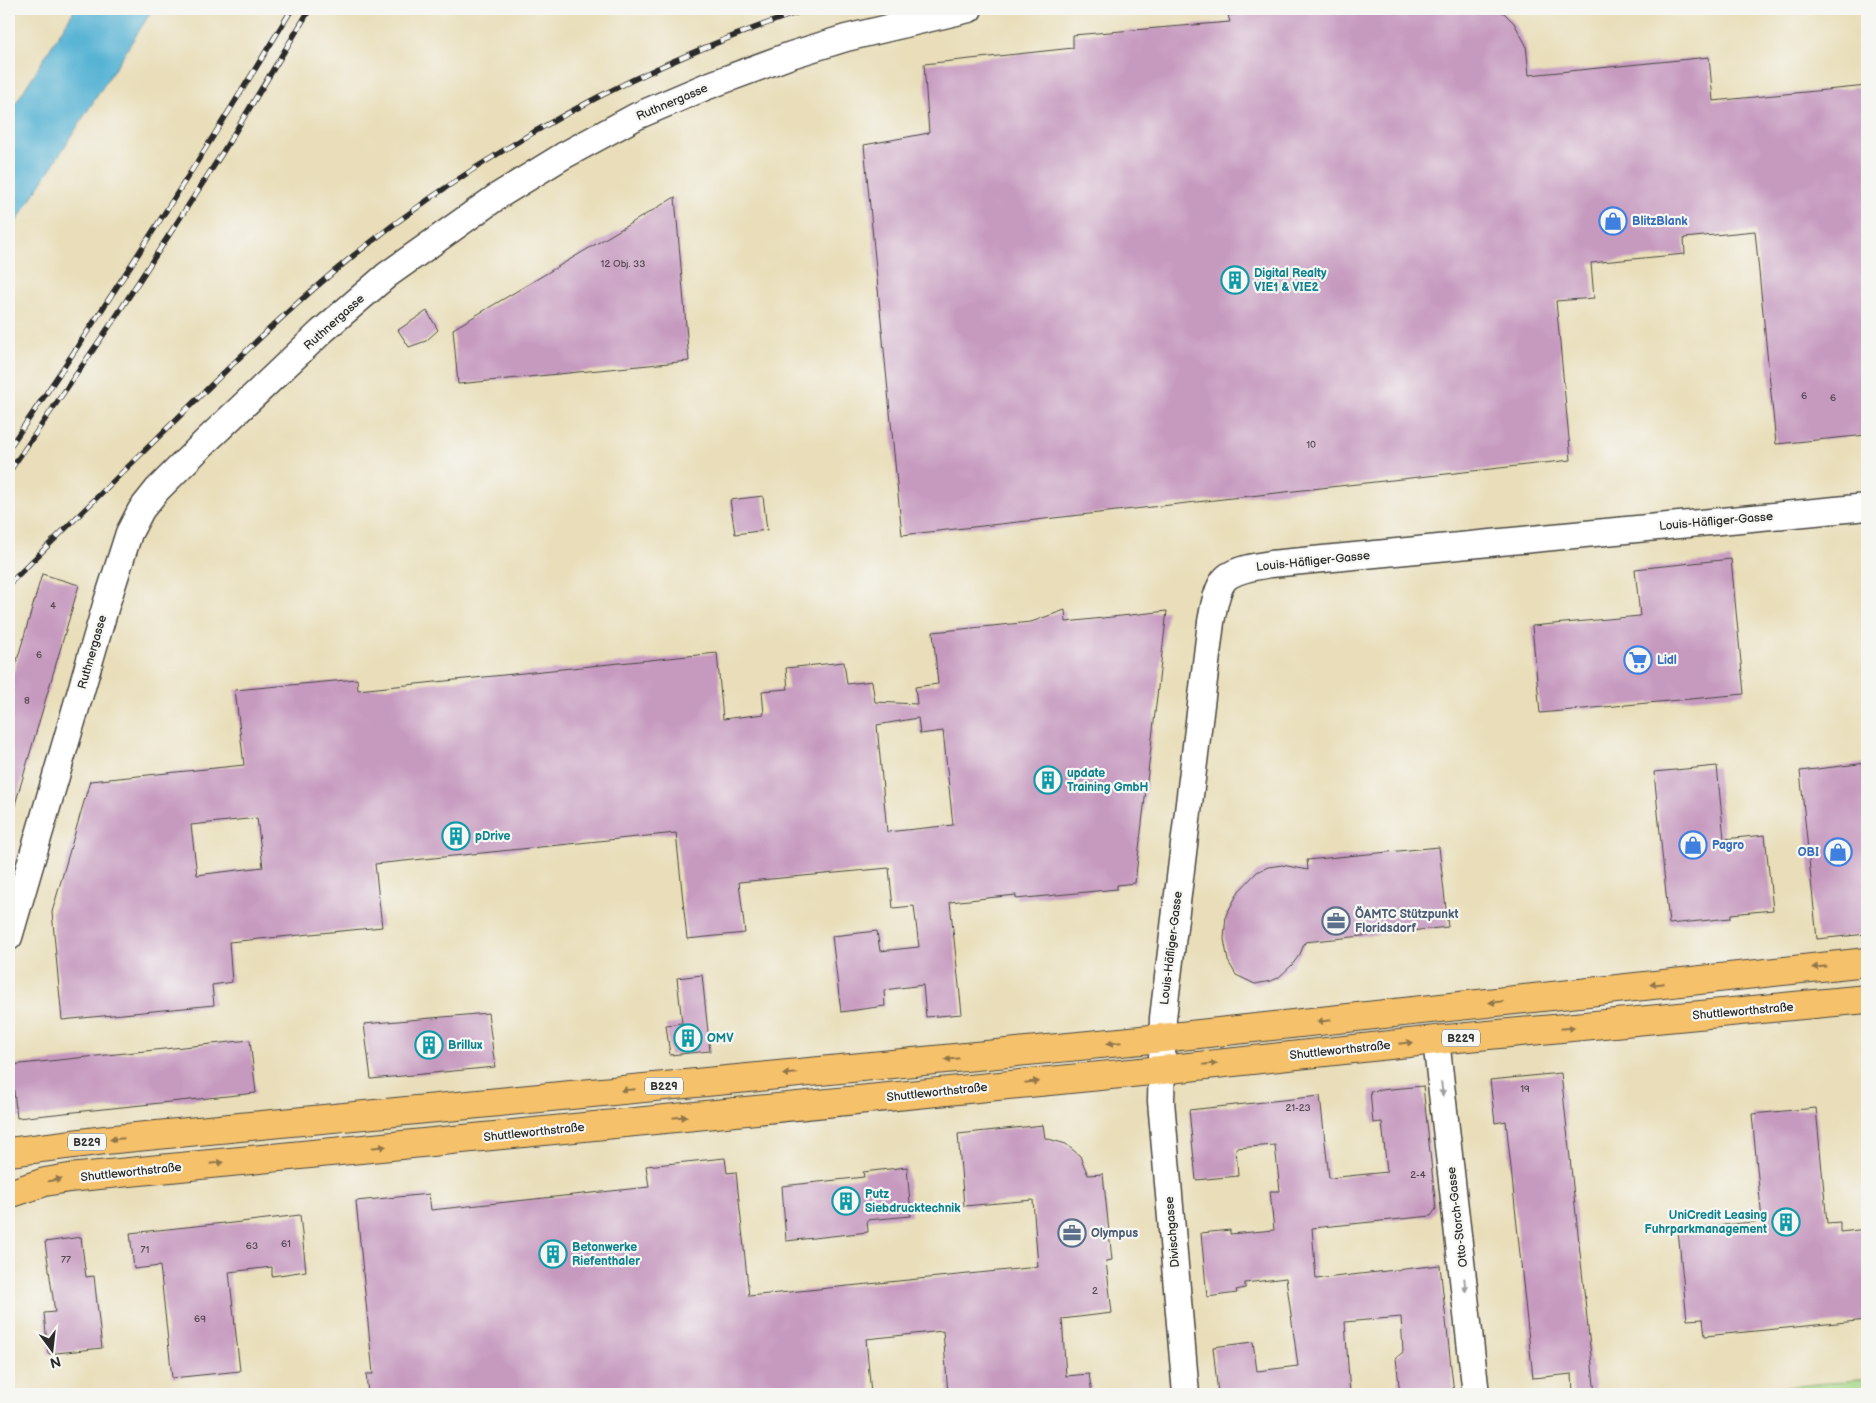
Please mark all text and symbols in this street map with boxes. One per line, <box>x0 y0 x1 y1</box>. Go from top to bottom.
street label: Ruthnergasse <box>634 81 710 124</box>
shop icon: BlitzBlank <box>1598 206 1628 236</box>
place label: BlitzBlank <box>1632 214 1688 229</box>
house number: 12 Obj. 33 <box>601 258 645 270</box>
building icon: Digital Realty VIE1 & VIE2 <box>1220 265 1250 295</box>
place label: Digital Realty VIE1 & VIE2 <box>1254 266 1327 295</box>
street label: Ruthnergasse <box>301 291 368 353</box>
house number: 6 <box>1801 390 1807 402</box>
house number: 6 <box>1830 392 1836 404</box>
house number: 10 <box>1306 439 1316 451</box>
street label: Louis-Häfliger-Gasse <box>1658 509 1774 534</box>
street label: Louis-Häfliger-Gasse <box>1255 548 1371 575</box>
house number: 4 <box>50 600 56 612</box>
street label: Ruthnergasse <box>75 613 110 691</box>
supermarket icon: Lidl <box>1623 645 1653 675</box>
house number: 6 <box>36 649 42 661</box>
place label: Lidl <box>1657 653 1677 668</box>
house number: 8 <box>24 695 30 707</box>
building icon: update Training GmbH <box>1033 765 1063 795</box>
place label: update Training GmbH <box>1067 766 1148 795</box>
building icon: pDrive <box>441 821 471 851</box>
place label: pDrive <box>475 829 510 844</box>
shop icon: Pagro <box>1678 830 1708 860</box>
shop icon: OBI <box>1823 837 1853 867</box>
place label: Pagro <box>1712 838 1744 853</box>
place label: OBI <box>1798 845 1819 860</box>
street label: Louis-Häfliger-Gasse <box>1157 890 1186 1006</box>
office icon: ÖAMTC Stützpunkt Floridsdorf <box>1321 906 1351 936</box>
place label: ÖAMTC Stützpunkt Floridsdorf <box>1355 906 1459 936</box>
one-way arrow <box>1810 963 1826 971</box>
one-way arrow <box>1649 980 1665 988</box>
one-way arrow <box>1487 998 1503 1006</box>
street label: Shuttleworthstraße <box>1692 1000 1794 1023</box>
one-way arrow <box>1316 1017 1332 1025</box>
building icon: OMV <box>673 1023 703 1053</box>
one-way arrow <box>1560 1024 1576 1032</box>
building icon: Brillux <box>414 1030 444 1060</box>
road number: B229 <box>1442 1030 1480 1046</box>
place label: OMV <box>707 1031 734 1046</box>
place label: Brillux <box>448 1038 483 1053</box>
street label: Shuttleworthstraße <box>1289 1038 1391 1063</box>
one-way arrow <box>1105 1039 1121 1047</box>
one-way arrow <box>1399 1039 1415 1047</box>
one-way arrow <box>944 1055 960 1063</box>
one-way arrow <box>1202 1060 1218 1068</box>
one-way arrow <box>782 1071 798 1079</box>
road number: B229 <box>645 1078 683 1094</box>
one-way arrow <box>1024 1078 1040 1086</box>
street label: Shuttleworthstraße <box>886 1080 988 1105</box>
one-way arrow <box>1438 1081 1446 1097</box>
house number: 19 <box>1520 1083 1530 1095</box>
one-way arrow <box>620 1086 636 1094</box>
house number: 21-23 <box>1285 1102 1311 1114</box>
one-way arrow <box>672 1113 688 1121</box>
street label: Shuttleworthstraße <box>483 1120 585 1145</box>
road number: B229 <box>68 1134 106 1150</box>
one-way arrow <box>109 1135 125 1143</box>
one-way arrow <box>371 1143 387 1151</box>
one-way arrow <box>209 1159 225 1167</box>
street label: Shuttleworthstraße <box>80 1160 182 1185</box>
street label: Otto-Storch-Gasse <box>1444 1166 1471 1268</box>
house number: 2-4 <box>1410 1169 1426 1181</box>
one-way arrow <box>48 1175 64 1183</box>
building icon: Putz Siebdrucktechnik <box>831 1186 861 1216</box>
place label: Putz Siebdrucktechnik <box>865 1187 961 1216</box>
street label: Divischgasse <box>1162 1196 1183 1268</box>
building icon: UniCredit Leasing Fuhrparkmanagement <box>1771 1207 1801 1237</box>
place label: UniCredit Leasing Fuhrparkmanagement <box>1645 1208 1767 1237</box>
office icon: Olympus <box>1057 1218 1087 1248</box>
place label: Olympus <box>1091 1226 1138 1241</box>
house number: 61 <box>281 1238 291 1250</box>
building icon: Betonwerke Riefenthaler <box>538 1239 568 1269</box>
house number: 63 <box>246 1240 258 1252</box>
place label: Betonwerke Riefenthaler <box>572 1240 640 1269</box>
house number: 71 <box>141 1244 150 1256</box>
house number: 77 <box>61 1254 71 1266</box>
one-way arrow <box>1461 1277 1469 1293</box>
house number: 2 <box>1092 1285 1098 1297</box>
house number: 69 <box>194 1313 206 1325</box>
north arrow <box>28 1326 78 1376</box>
text: N <box>48 1353 63 1372</box>

